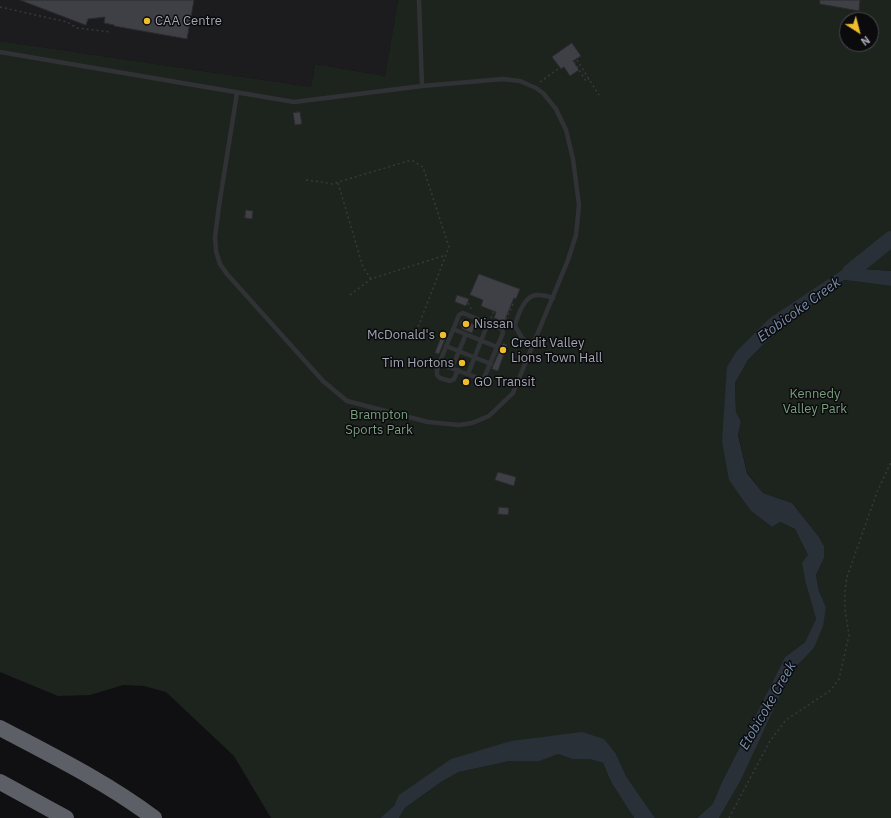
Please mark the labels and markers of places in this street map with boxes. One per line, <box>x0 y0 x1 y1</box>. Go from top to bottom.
place label: CAA Centre <box>155 13 222 29</box>
marker: CAA Centre <box>142 16 152 26</box>
place label: Nissan <box>474 316 513 332</box>
marker: Nissan <box>461 319 471 329</box>
place label: McDonald's <box>367 327 435 343</box>
marker: McDonald's <box>438 330 448 340</box>
place label: Credit Valley Lions Town Hall <box>511 335 602 366</box>
marker: Credit Valley Lions Town Hall <box>498 345 508 355</box>
place label: Tim Hortons <box>382 355 454 371</box>
marker: Tim Hortons <box>457 358 467 368</box>
place label: GO Transit <box>474 374 535 390</box>
marker: GO Transit <box>461 377 471 387</box>

